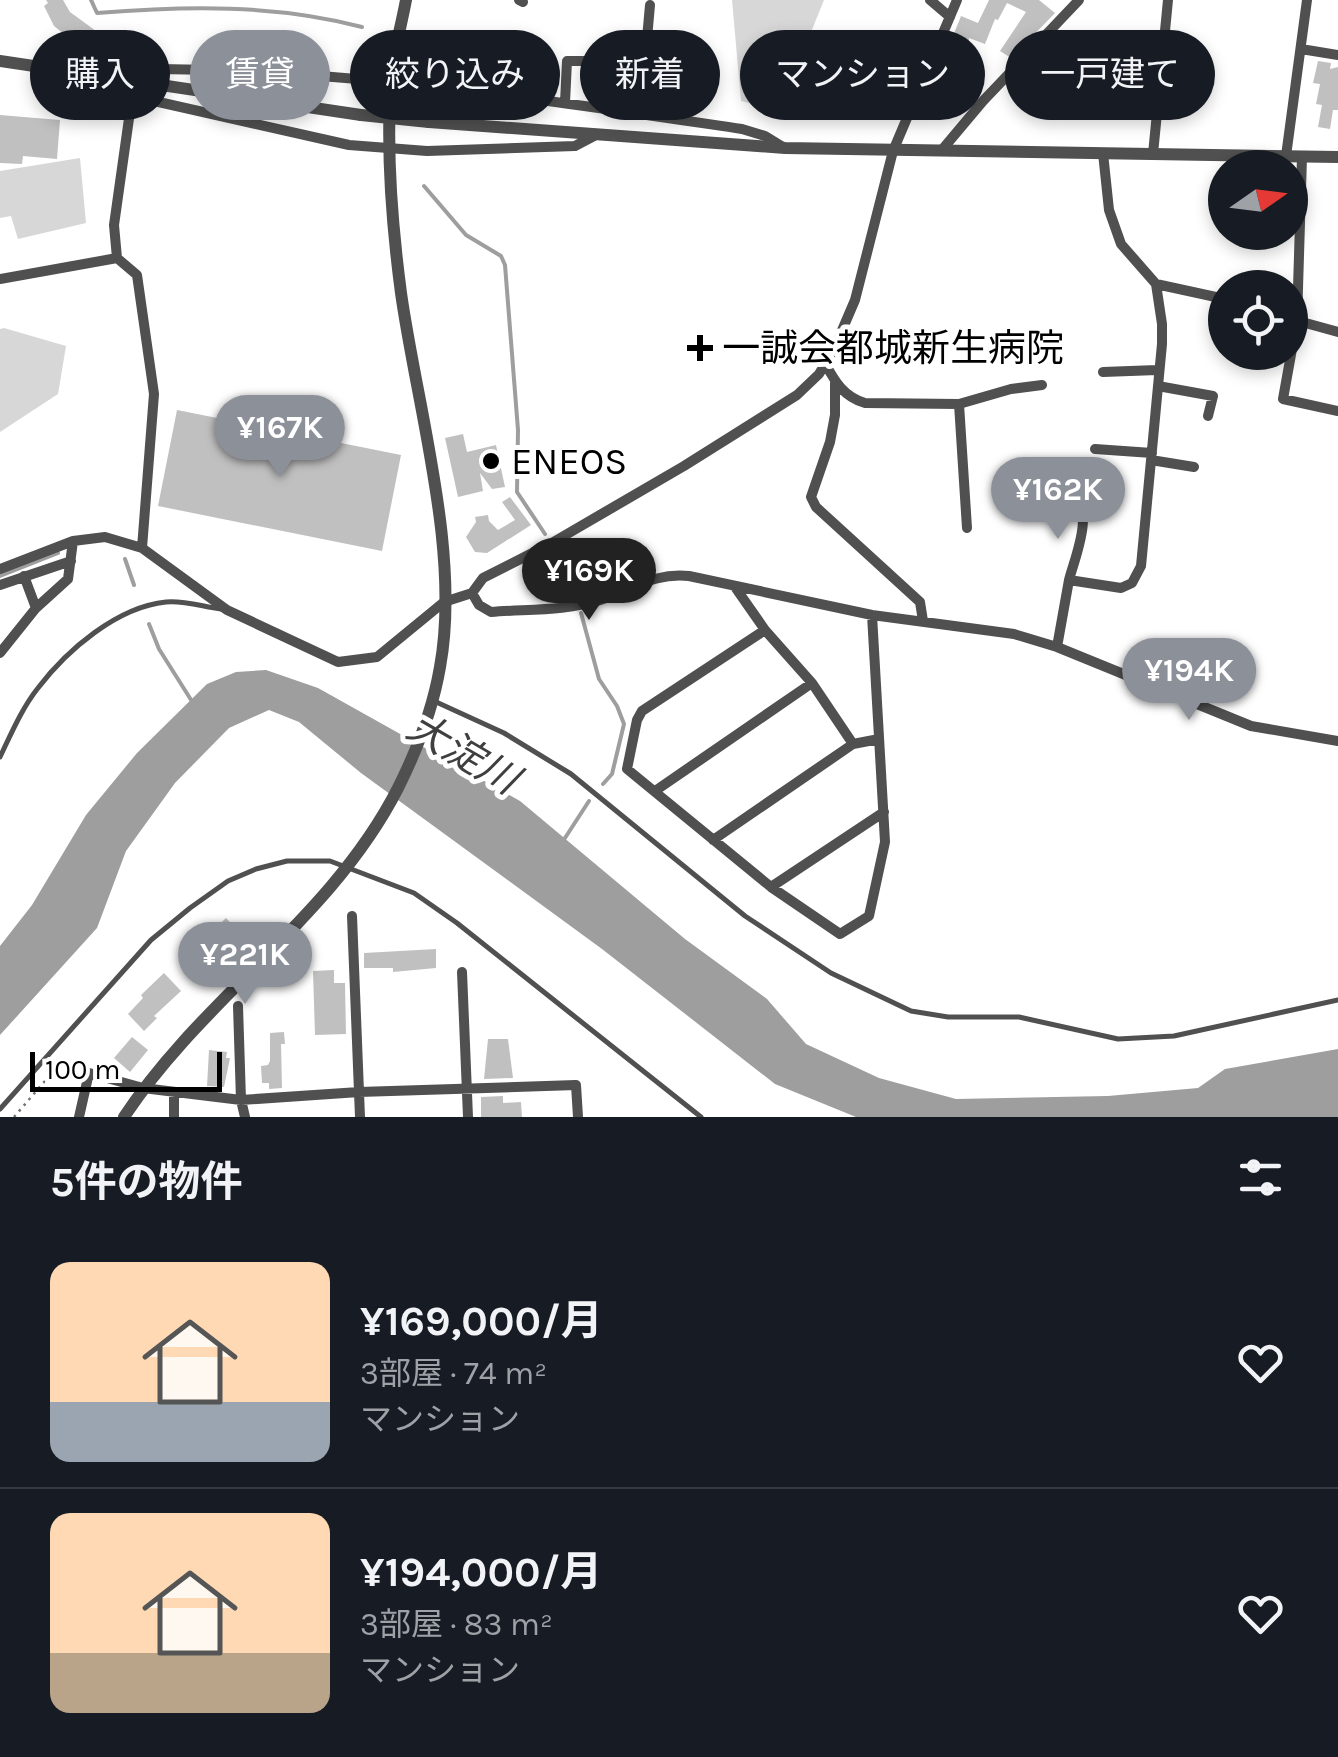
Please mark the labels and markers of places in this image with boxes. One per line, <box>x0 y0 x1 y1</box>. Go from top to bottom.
place label: 一誠会都城新生病院 <box>722 326 1064 371</box>
marker: 一誠会都城新生病院 <box>687 335 713 361</box>
pin: ¥167K <box>210 395 350 480</box>
place label: ENEOS <box>511 439 627 484</box>
marker: ENEOS <box>480 450 502 472</box>
pin: ¥162K <box>988 457 1128 542</box>
pin: ¥169K <box>519 538 659 623</box>
pin: ¥194K <box>1119 638 1259 723</box>
pin: ¥221K <box>175 922 315 1007</box>

